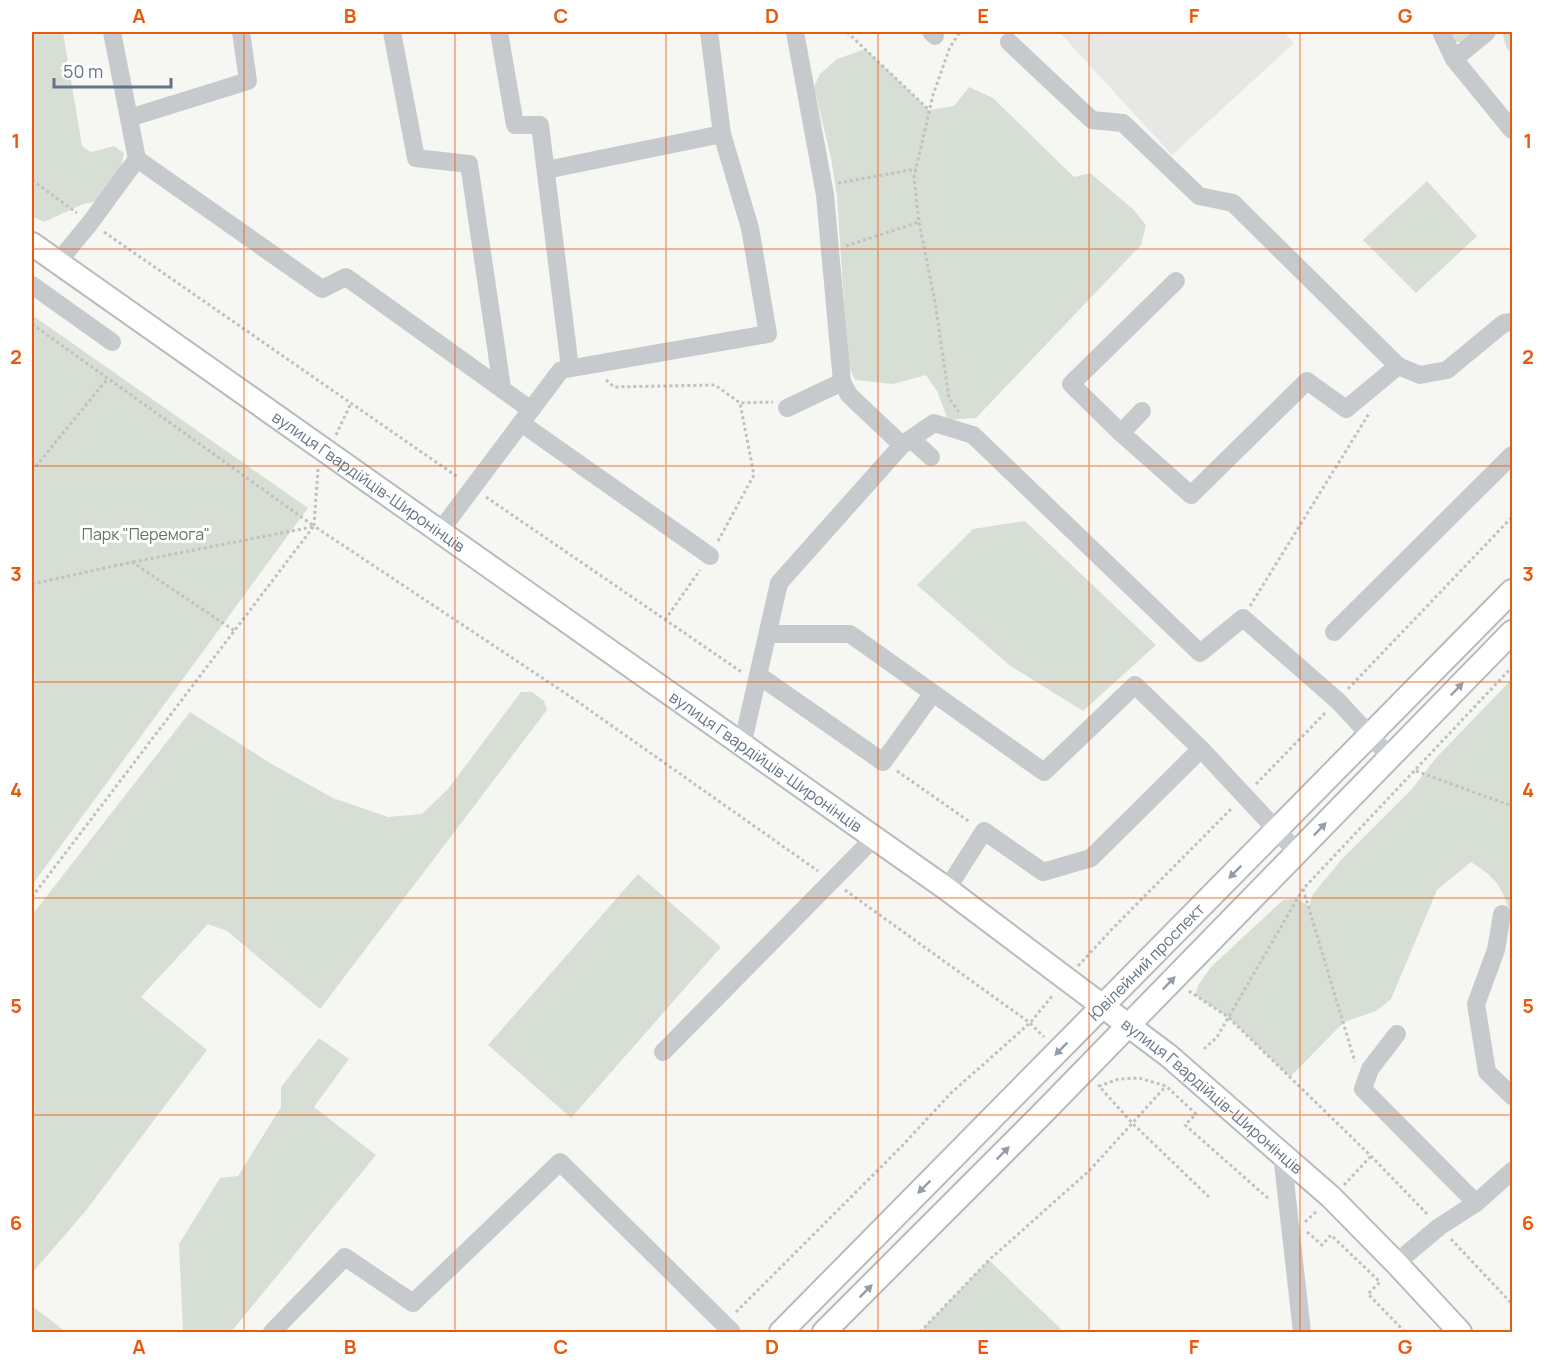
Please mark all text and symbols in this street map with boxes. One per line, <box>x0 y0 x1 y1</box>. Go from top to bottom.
text: A <box>132 2 146 29</box>
text: B <box>344 2 357 29</box>
text: C <box>554 2 568 29</box>
text: D <box>765 2 779 29</box>
text: E <box>977 2 989 29</box>
text: F <box>1189 2 1200 29</box>
text: G <box>1398 2 1413 29</box>
scale bar <box>54 51 171 89</box>
text: 50 m <box>63 59 103 83</box>
text: 1 <box>12 127 20 154</box>
text: 1 <box>1524 127 1532 154</box>
text: 2 <box>10 343 22 370</box>
text: 2 <box>1522 343 1534 370</box>
street label: вулиця Гвардійців-Широнінців <box>268 406 470 557</box>
park label: Парк "Перемога" <box>82 523 210 545</box>
text: 3 <box>10 560 22 587</box>
text: 3 <box>1522 560 1534 587</box>
one-way arrow <box>1449 683 1463 697</box>
street label: вулиця Гвардійців-Широнінців <box>665 686 867 837</box>
text: 4 <box>10 776 22 803</box>
text: 4 <box>1522 776 1534 803</box>
one-way arrow <box>1313 822 1327 836</box>
one-way arrow <box>1228 864 1242 878</box>
street label: Ювілейний проспект <box>1083 898 1209 1025</box>
one-way arrow <box>1162 976 1176 990</box>
text: 5 <box>10 992 22 1019</box>
text: 5 <box>1522 992 1534 1019</box>
street label: вулиця Гвардійців-Широнінців <box>1117 1013 1308 1179</box>
one-way arrow <box>1054 1041 1068 1055</box>
one-way arrow <box>996 1146 1011 1160</box>
one-way arrow <box>917 1180 931 1194</box>
text: 6 <box>10 1209 22 1236</box>
text: 6 <box>1522 1209 1534 1236</box>
one-way arrow <box>858 1285 872 1299</box>
text: A <box>132 1333 146 1360</box>
text: B <box>344 1333 357 1360</box>
text: C <box>554 1333 568 1360</box>
text: D <box>765 1333 779 1360</box>
text: E <box>977 1333 989 1360</box>
text: F <box>1189 1333 1200 1360</box>
text: G <box>1398 1333 1413 1360</box>

